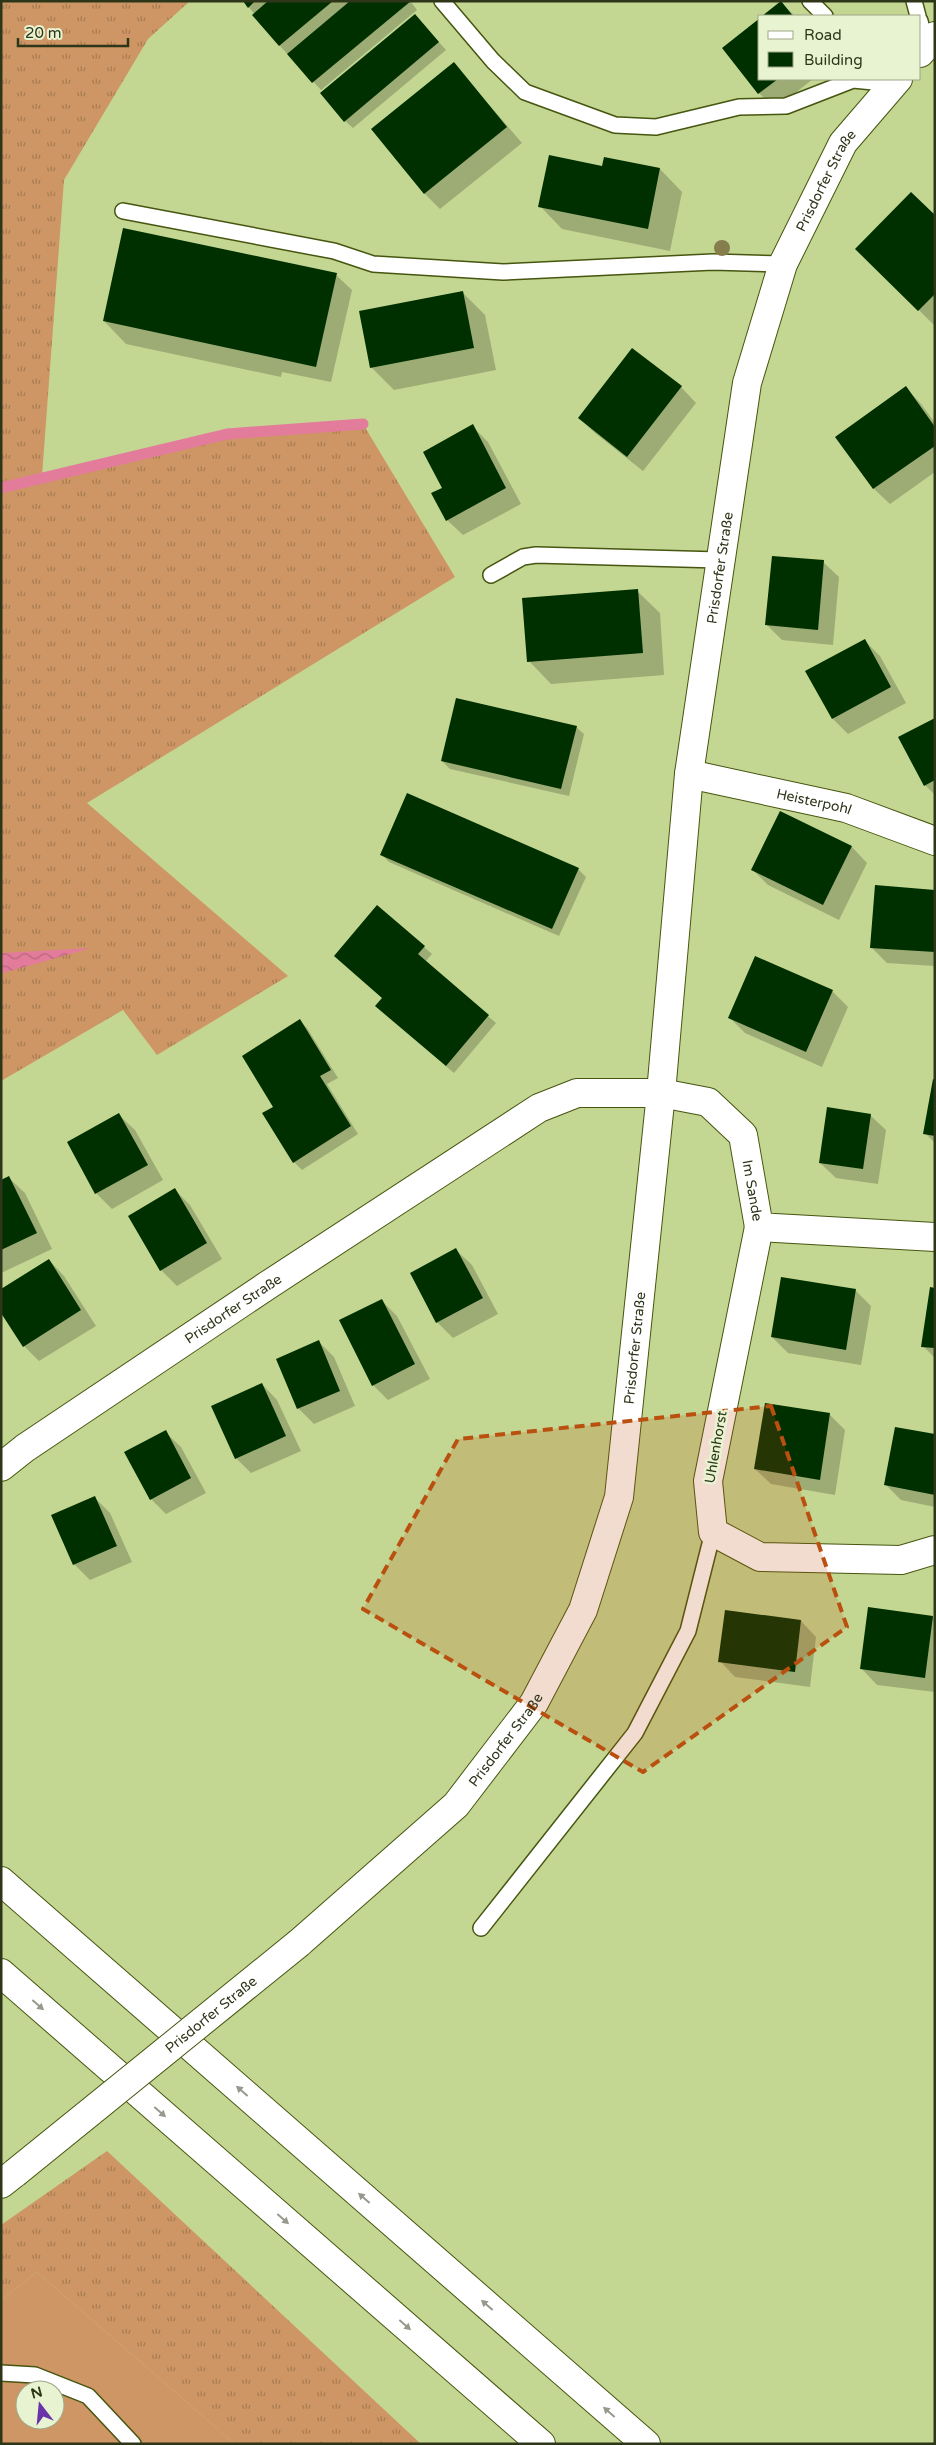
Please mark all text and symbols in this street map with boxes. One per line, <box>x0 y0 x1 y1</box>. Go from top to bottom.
scale bar <box>18 15 128 47</box>
legend <box>758 15 921 80</box>
text: 20 m <box>25 24 62 42</box>
text: Road <box>804 26 842 44</box>
text: Building <box>804 51 863 69</box>
street label: Prisdorfer Straße <box>792 126 859 234</box>
street label: Prisdorfer Straße <box>703 511 736 625</box>
street label: Heisterpohl <box>775 785 854 818</box>
street label: Im Sande <box>739 1158 766 1223</box>
street label: Prisdorfer Straße <box>181 1270 285 1347</box>
street label: Prisdorfer Straße <box>620 1291 649 1405</box>
street label: Uhlenhorst <box>701 1409 731 1485</box>
street label: Prisdorfer Straße <box>465 1690 546 1790</box>
street label: Prisdorfer Straße <box>162 1972 260 2057</box>
one-way arrow <box>32 1999 44 2010</box>
one-way arrow <box>236 2085 248 2097</box>
one-way arrow <box>154 2106 166 2118</box>
one-way arrow <box>359 2192 371 2204</box>
one-way arrow <box>276 2213 289 2224</box>
one-way arrow <box>481 2299 493 2311</box>
one-way arrow <box>399 2320 412 2331</box>
north arrow <box>15 2380 65 2430</box>
text: N <box>29 2383 44 2403</box>
one-way arrow <box>603 2406 616 2417</box>

